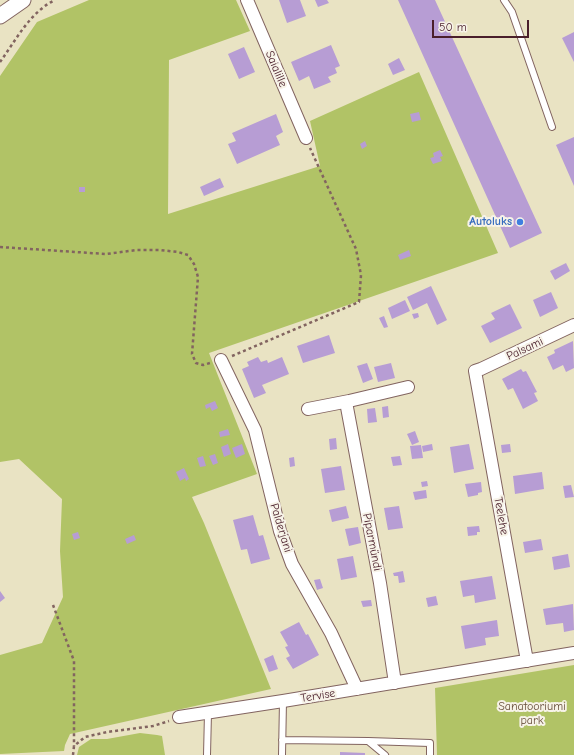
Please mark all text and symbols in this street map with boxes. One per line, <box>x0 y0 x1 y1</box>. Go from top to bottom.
scale bar <box>434 12 531 38</box>
text: 50 m <box>439 20 467 34</box>
street label: Saialille <box>262 49 290 89</box>
place label: Autoluks <box>469 215 512 229</box>
marker: Autoluks <box>515 217 525 227</box>
street label: Palsami <box>504 334 546 364</box>
street label: Teelehe <box>491 496 511 536</box>
street label: Palderjani <box>267 502 295 554</box>
street label: Piparmündi <box>359 512 385 572</box>
street label: Tervise <box>300 686 336 706</box>
park label: Sanatooriumi park <box>498 700 566 728</box>

